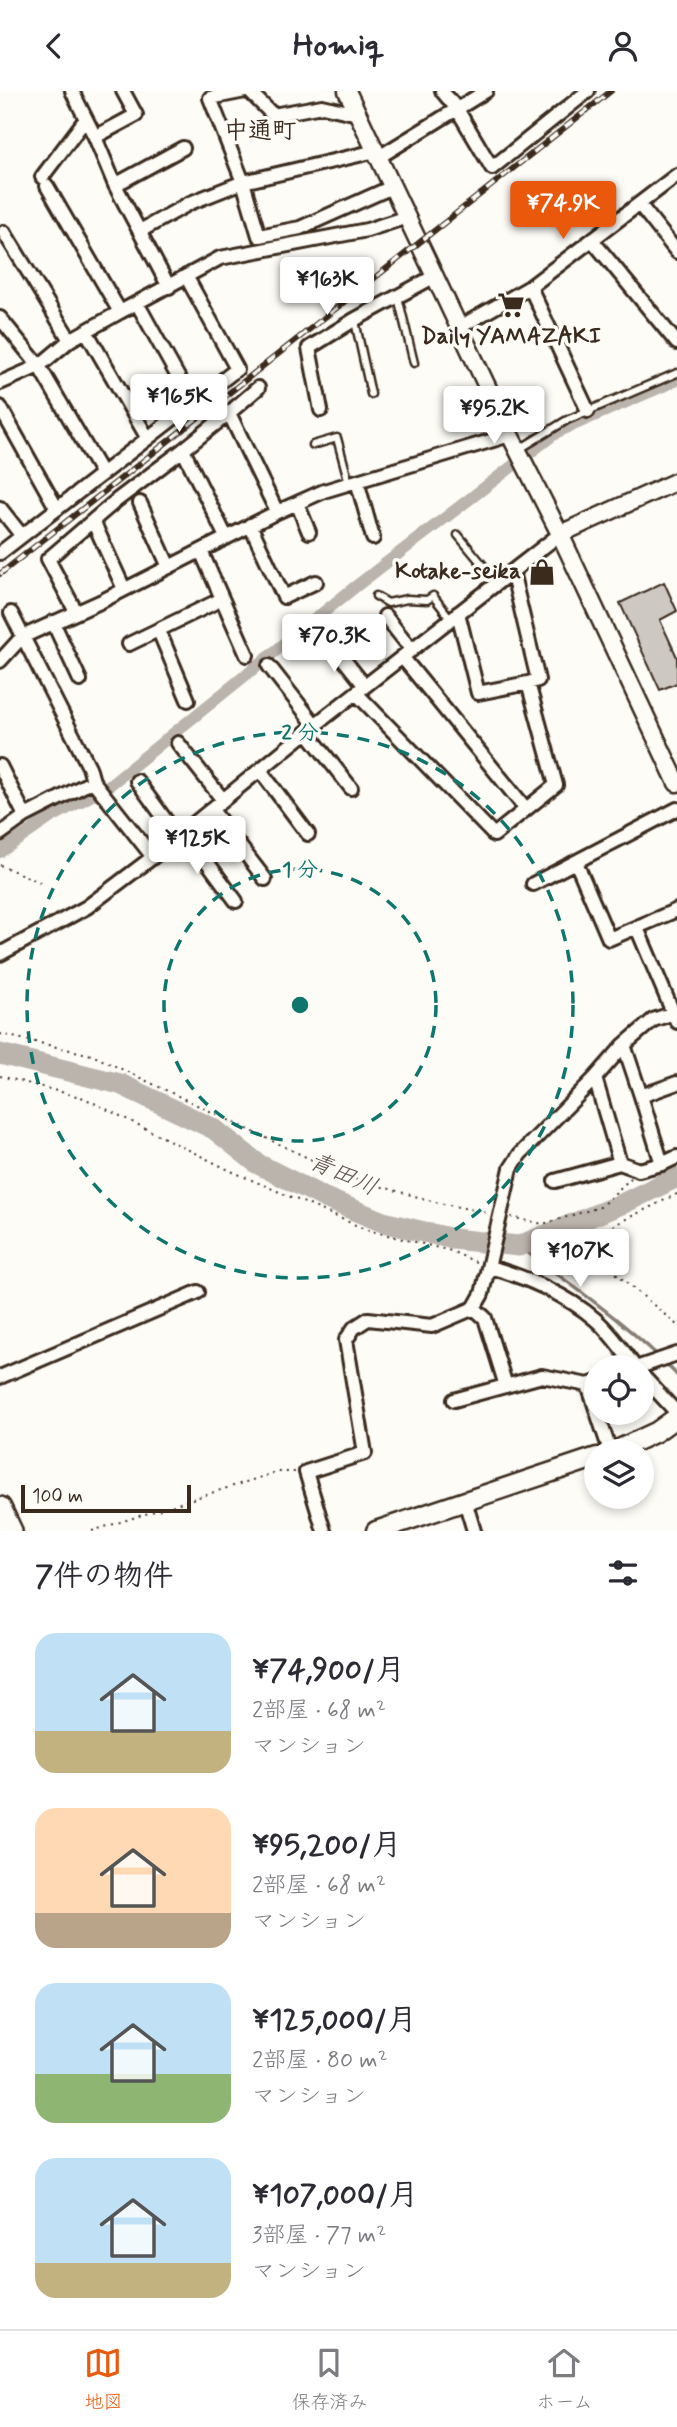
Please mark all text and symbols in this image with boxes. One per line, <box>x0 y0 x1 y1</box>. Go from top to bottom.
text: Homiq <box>293 25 384 67</box>
icon: back <box>35 27 73 65</box>
icon: person <box>604 27 642 65</box>
district label: 中通町 <box>224 116 296 147</box>
pin: ¥74.9K <box>506 181 620 241</box>
text: ¥74.9K <box>526 189 600 219</box>
pin: ¥163K <box>278 257 376 317</box>
text: ¥163K <box>296 265 358 295</box>
supermarket icon: Daily YAMAZAKI <box>496 290 526 320</box>
place label: Daily YAMAZAKI <box>421 322 601 352</box>
pin: ¥165K <box>130 375 228 434</box>
text: ¥165K <box>146 382 212 412</box>
pin: ¥95.2K <box>437 387 551 446</box>
text: ¥95.2K <box>459 394 529 424</box>
place label: Kotake-seika <box>395 557 521 587</box>
shop icon: Kotake-seika <box>527 557 557 587</box>
pin: ¥70.3K <box>277 615 391 674</box>
text: ¥70.3K <box>298 622 370 652</box>
text: 2 分 <box>282 719 318 747</box>
pin: ¥125K <box>148 817 246 876</box>
text: ¥125K <box>165 824 229 854</box>
text: 1 分 <box>282 856 318 884</box>
centre of rings <box>288 993 312 1017</box>
water label: 青田川 <box>304 1146 382 1204</box>
pin: ¥107K <box>531 1229 629 1289</box>
text: ¥107K <box>547 1237 613 1267</box>
map controls <box>584 1355 654 1509</box>
button: locate <box>584 1355 654 1425</box>
button: layers <box>584 1439 654 1509</box>
scale bar <box>21 1482 191 1514</box>
text: 100 m <box>32 1484 83 1509</box>
icon: filters <box>604 1554 642 1592</box>
text: 7件の物件 <box>35 1557 173 1596</box>
text: ¥74,900/月 <box>252 1651 405 1690</box>
icon: home <box>91 1661 175 1745</box>
text: 2部屋 · 68 m² <box>252 1696 386 1726</box>
text: マンション <box>252 1732 366 1762</box>
text: ¥95,200/月 <box>252 1826 401 1865</box>
icon: home <box>91 1836 175 1920</box>
text: 2部屋 · 68 m² <box>252 1871 386 1901</box>
text: マンション <box>252 1907 366 1937</box>
text: ¥125,000/月 <box>252 2001 417 2040</box>
icon: home <box>91 2011 175 2095</box>
text: 2部屋 · 80 m² <box>252 2046 388 2076</box>
text: マンション <box>252 2082 366 2112</box>
text: ¥107,000/月 <box>252 2176 418 2215</box>
icon: home <box>91 2186 175 2270</box>
text: 3部屋 · 77 m² <box>252 2221 386 2251</box>
text: マンション <box>252 2257 366 2287</box>
tab: 地図 <box>84 2344 122 2415</box>
tab: 保存済み <box>291 2344 367 2415</box>
tab: ホーム <box>536 2344 593 2415</box>

